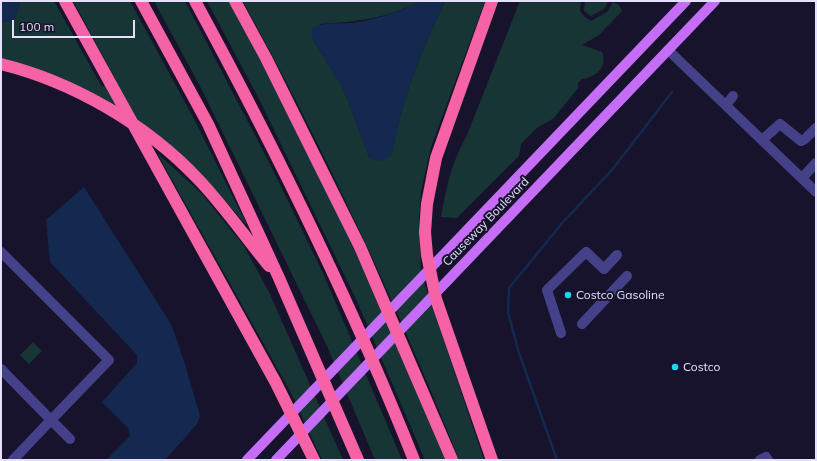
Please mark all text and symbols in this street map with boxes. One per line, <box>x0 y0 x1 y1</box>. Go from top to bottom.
scale bar <box>14 12 137 38</box>
text: 100 m <box>19 19 54 34</box>
street label: Causeway Boulevard <box>440 175 532 269</box>
place label: Costco Gasoline <box>576 288 665 302</box>
marker: Costco Gasoline <box>563 290 573 300</box>
place label: Costco <box>683 360 720 374</box>
marker: Costco <box>670 362 680 372</box>

